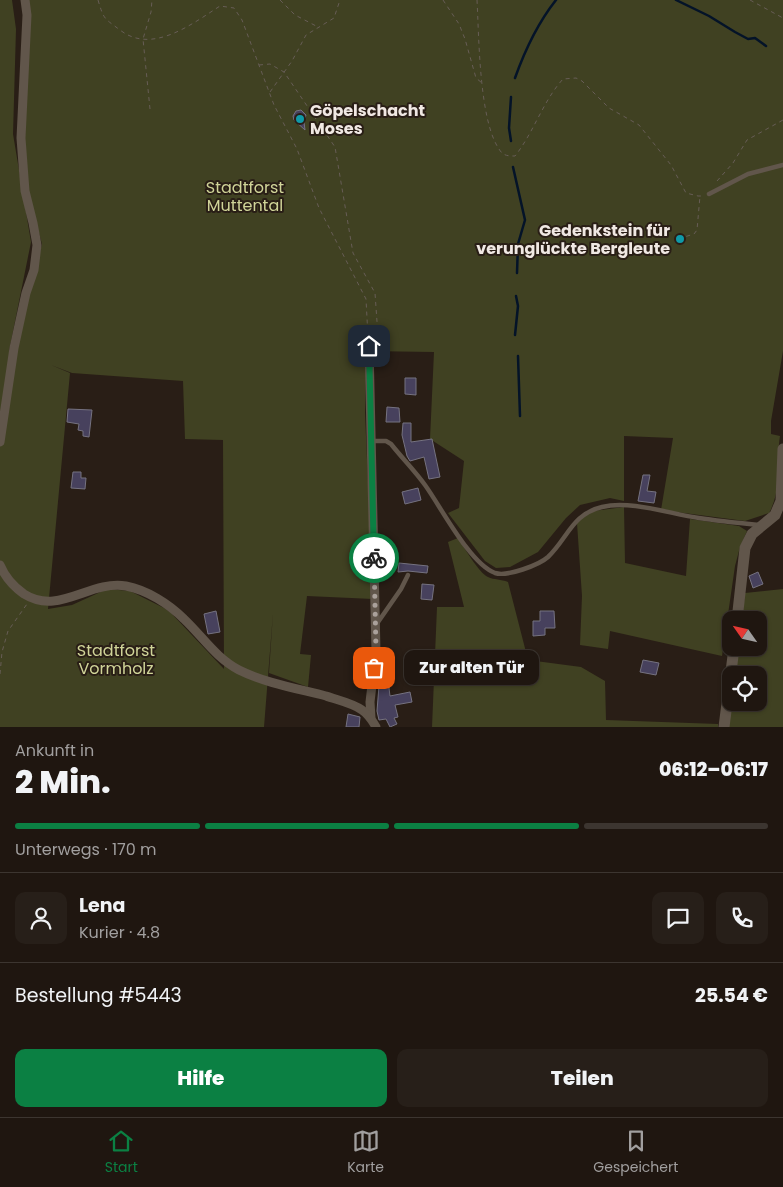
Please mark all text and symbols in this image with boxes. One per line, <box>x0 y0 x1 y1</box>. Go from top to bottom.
place label: Göpelschacht Moses <box>310 99 425 140</box>
marker: Göpelschacht Moses <box>294 113 306 125</box>
park label: Stadtforst Muttental <box>206 176 284 217</box>
place label: Gedenkstein für verunglückte Bergleute <box>476 219 670 260</box>
marker: Gedenkstein für verunglückte Bergleute <box>674 233 686 245</box>
pin <box>348 325 390 367</box>
icon: home <box>355 332 383 360</box>
courier <box>349 533 399 583</box>
icon: bike <box>360 544 388 572</box>
north arrow <box>722 611 768 656</box>
map controls <box>722 611 767 711</box>
park label: Stadtforst Vormholz <box>77 639 155 680</box>
pin <box>353 647 395 689</box>
callout: Zur alten Tür <box>404 650 539 686</box>
icon: bag <box>360 654 388 682</box>
text: Zur alten Tür <box>419 656 524 679</box>
button: locate <box>722 666 767 711</box>
text: Ankunft in <box>15 739 94 762</box>
text: 06:12–06:17 <box>659 756 768 783</box>
text: 2 Min. <box>15 759 111 804</box>
text: Unterwegs · 170 m <box>15 838 157 861</box>
button: person <box>15 892 67 944</box>
text: Lena <box>79 892 125 919</box>
button: chat <box>652 892 704 944</box>
button: phone <box>716 892 768 944</box>
text: Kurier · 4.8 <box>79 921 160 944</box>
text: Bestellung #5443 <box>15 982 182 1009</box>
text: 25.54 € <box>695 982 768 1009</box>
button: Hilfe <box>15 1049 387 1107</box>
button: Teilen <box>397 1049 768 1107</box>
tab: Start <box>105 1127 138 1178</box>
tab: Karte <box>347 1127 384 1178</box>
tab: Gespeichert <box>593 1127 678 1178</box>

